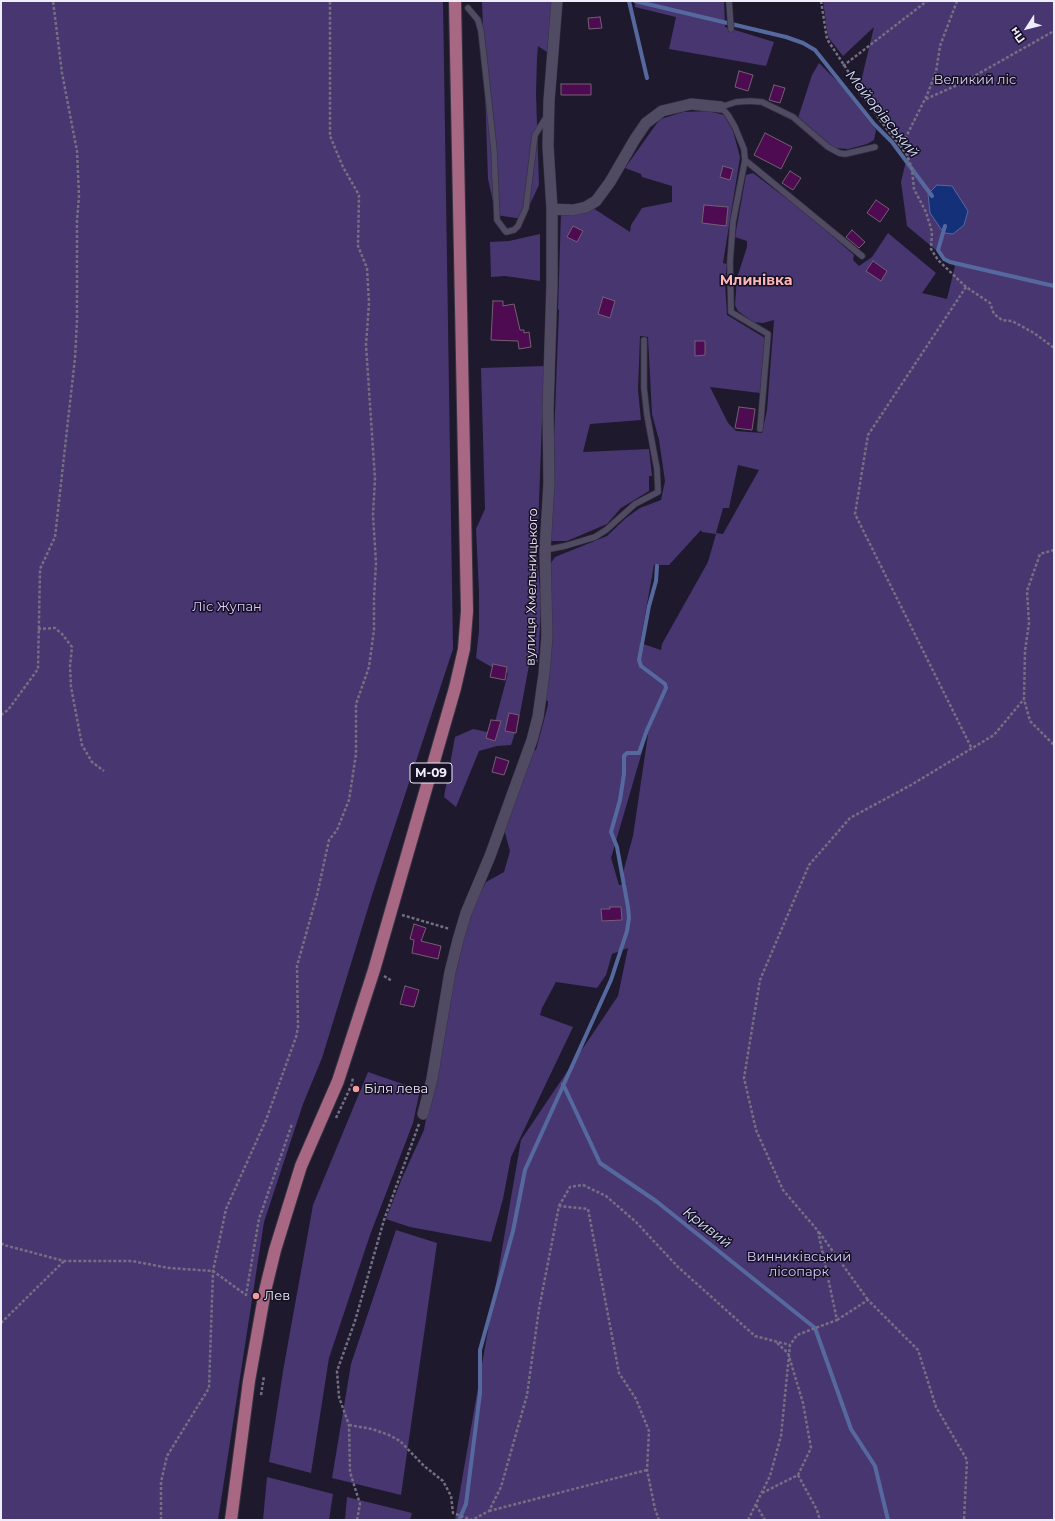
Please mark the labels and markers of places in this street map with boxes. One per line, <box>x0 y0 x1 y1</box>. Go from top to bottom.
place label: Бiля лева <box>364 1081 428 1097</box>
marker: Бiля лева <box>351 1084 361 1094</box>
place label: Лев <box>264 1288 290 1304</box>
marker: Лев <box>251 1291 261 1301</box>

